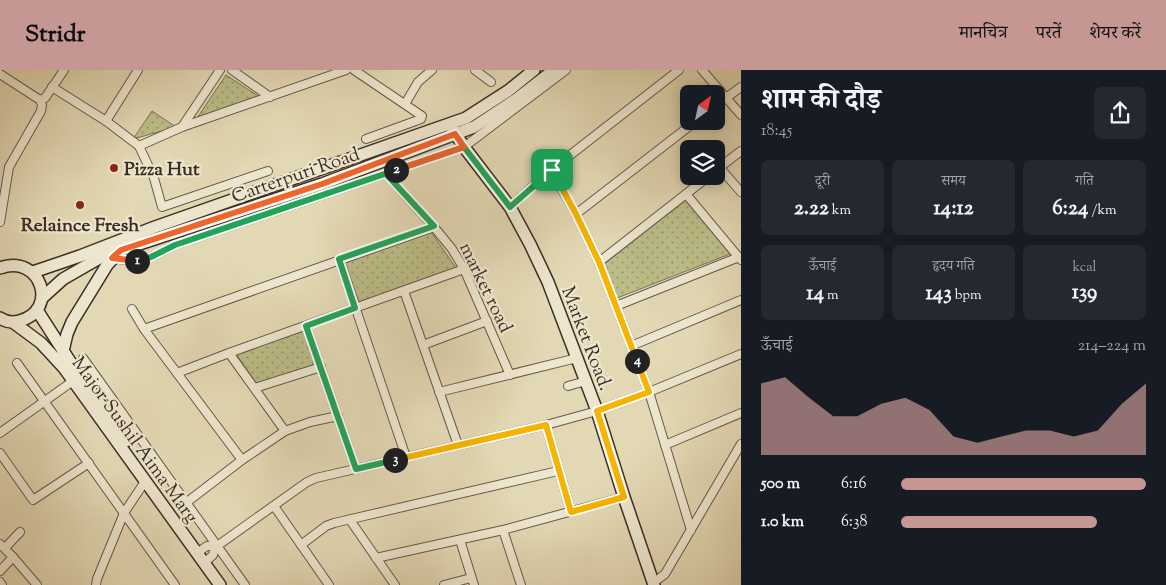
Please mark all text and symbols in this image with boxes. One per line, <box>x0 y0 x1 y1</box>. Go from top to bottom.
text: Stridr <box>25 18 86 52</box>
text: मानचित्र <box>959 21 1008 47</box>
text: परतें <box>1036 21 1061 47</box>
text: शेयर करें <box>1089 21 1141 47</box>
text: शाम की दौड़ <box>761 81 881 121</box>
north arrow <box>680 85 725 130</box>
map controls <box>680 85 725 185</box>
button: share <box>1094 87 1146 139</box>
text: 18:45 <box>761 120 792 143</box>
button: layers <box>680 140 725 185</box>
street label: Carterpuri Road <box>228 142 364 211</box>
pin <box>531 149 573 191</box>
icon: arrive <box>538 156 566 184</box>
place label: Pizza Hut <box>124 157 200 184</box>
pin: 2 <box>384 158 408 182</box>
text: 2 <box>393 160 400 180</box>
marker: Pizza Hut <box>108 162 120 174</box>
text: दूरी <box>815 172 830 192</box>
text: समय <box>941 172 966 192</box>
text: गति <box>1075 172 1094 192</box>
text: 2.22 <box>794 194 829 224</box>
text: 14:12 <box>933 194 974 224</box>
text: 6:24 <box>1052 194 1088 224</box>
marker: Relaince Fresh <box>74 199 86 211</box>
text: km <box>829 201 851 221</box>
text: /km <box>1088 201 1117 221</box>
place label: Relaince Fresh <box>21 213 140 240</box>
street label: market road <box>451 238 518 338</box>
pin: 1 <box>124 248 150 274</box>
text: 1 <box>135 251 140 271</box>
text: ऊँचाई <box>809 257 836 277</box>
text: हृदय गति <box>932 257 975 277</box>
text: kcal <box>1072 258 1097 278</box>
text: 139 <box>1072 278 1097 308</box>
text: 14 <box>806 279 824 309</box>
text: 143 <box>925 279 952 309</box>
street label: Market Road. <box>553 283 618 395</box>
text: m <box>824 286 839 306</box>
text: bpm <box>952 286 982 306</box>
text: ऊँचाई <box>761 335 793 358</box>
text: 214–224 m <box>1078 335 1146 358</box>
pin: 4 <box>624 348 650 374</box>
text: 4 <box>634 351 641 371</box>
street label: Major Sushil Aima Marg <box>64 352 204 529</box>
pin: 3 <box>382 448 408 472</box>
text: 3 <box>393 450 398 470</box>
text: 500 m <box>761 473 800 496</box>
text: 6:16 <box>841 473 866 496</box>
text: 1.0 km <box>761 511 804 534</box>
text: 6:38 <box>841 511 867 534</box>

